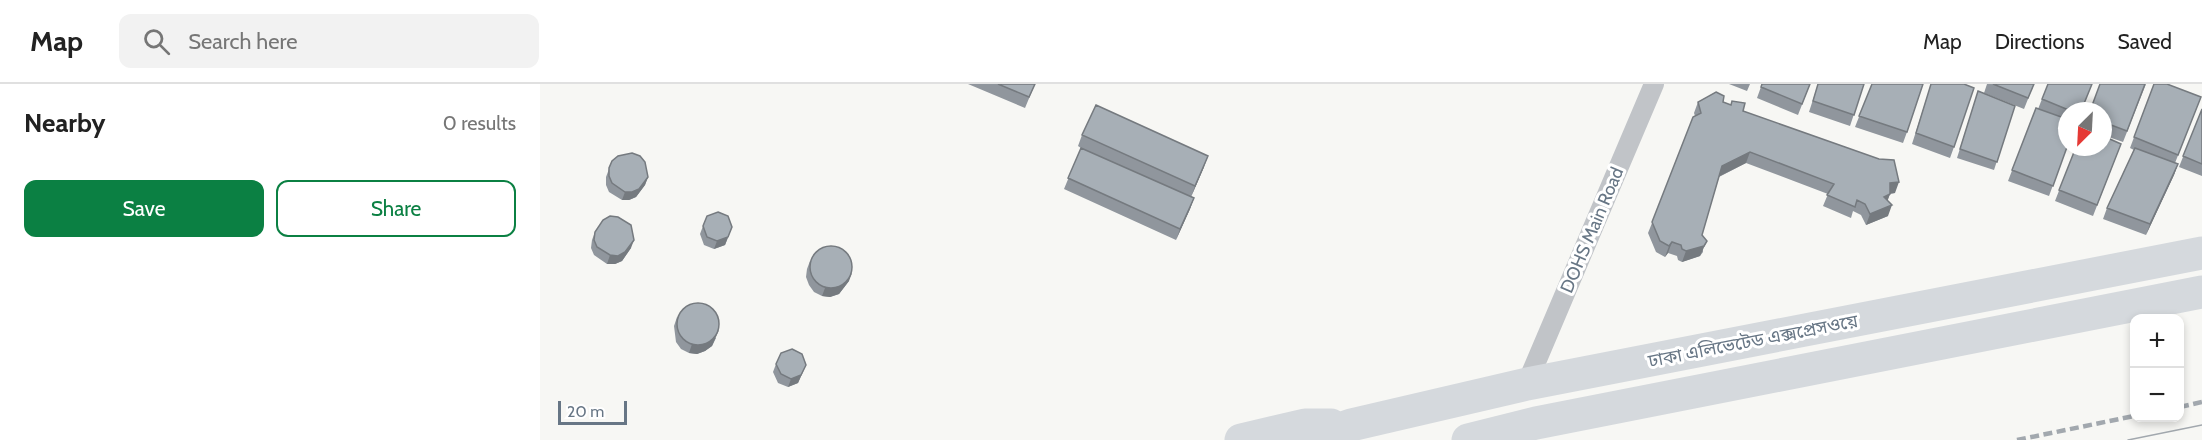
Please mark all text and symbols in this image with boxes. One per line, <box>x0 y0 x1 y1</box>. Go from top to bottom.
search box <box>119 14 539 68</box>
text: Map <box>30 24 83 58</box>
icon: search <box>140 25 173 58</box>
text: Search here <box>188 28 297 55</box>
text: Map <box>1923 29 1962 54</box>
text: Directions <box>1995 29 2084 54</box>
text: Saved <box>2117 29 2172 54</box>
north arrow <box>2058 102 2112 156</box>
text: Nearby <box>24 107 105 139</box>
text: 0 results <box>443 111 516 135</box>
street label: DOHS Main Road <box>1556 164 1628 296</box>
button: Save <box>24 180 264 237</box>
button: Share <box>276 180 516 237</box>
street label: ঢাকা এলিভেটেড এক্সপ্রেসওয়ে <box>1645 310 1860 372</box>
map controls <box>2130 314 2184 422</box>
button: + <box>2130 314 2184 368</box>
button: − <box>2130 368 2184 422</box>
scale bar <box>558 398 627 426</box>
text: 20 m <box>567 402 604 421</box>

